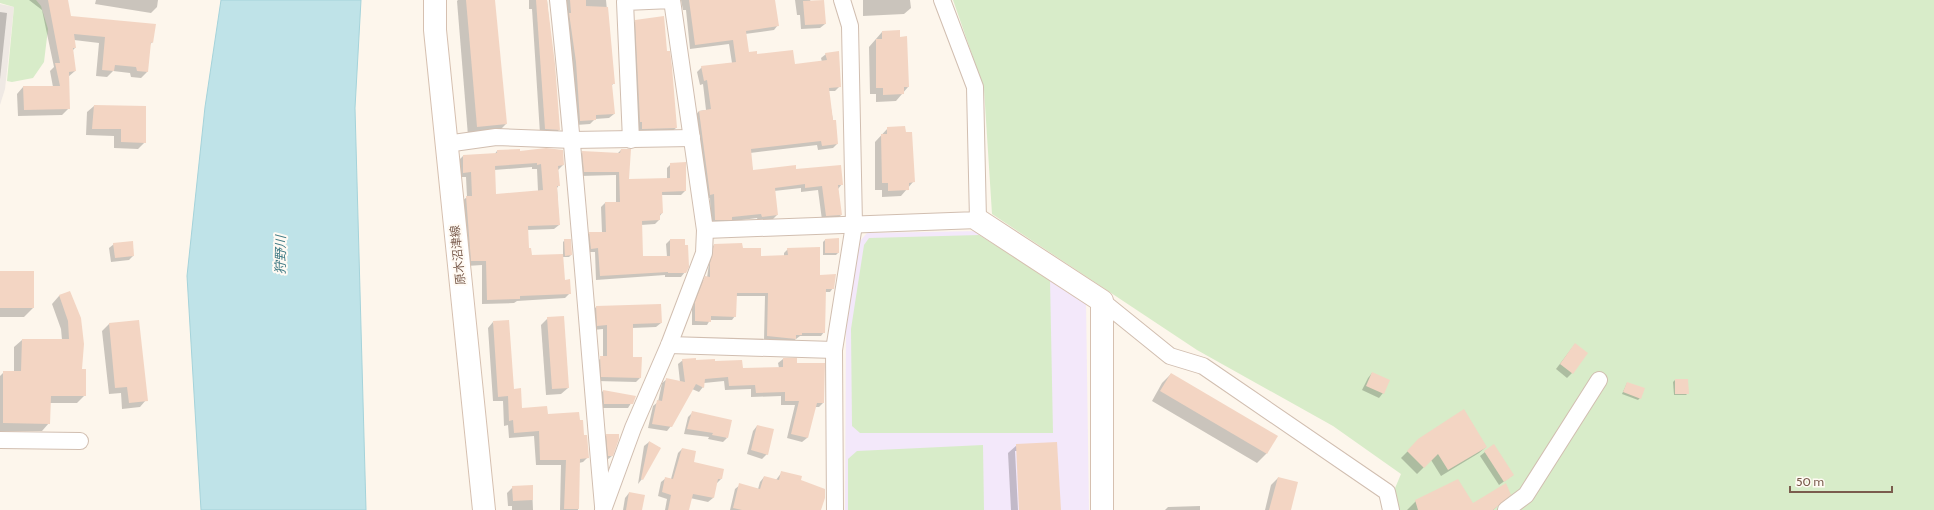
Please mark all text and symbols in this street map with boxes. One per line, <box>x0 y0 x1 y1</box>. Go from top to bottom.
street label: 原木沼津線 <box>447 224 468 286</box>
water label: 狩野川 <box>272 233 288 275</box>
scale bar <box>1790 468 1892 494</box>
text: 50 m <box>1796 474 1824 489</box>

